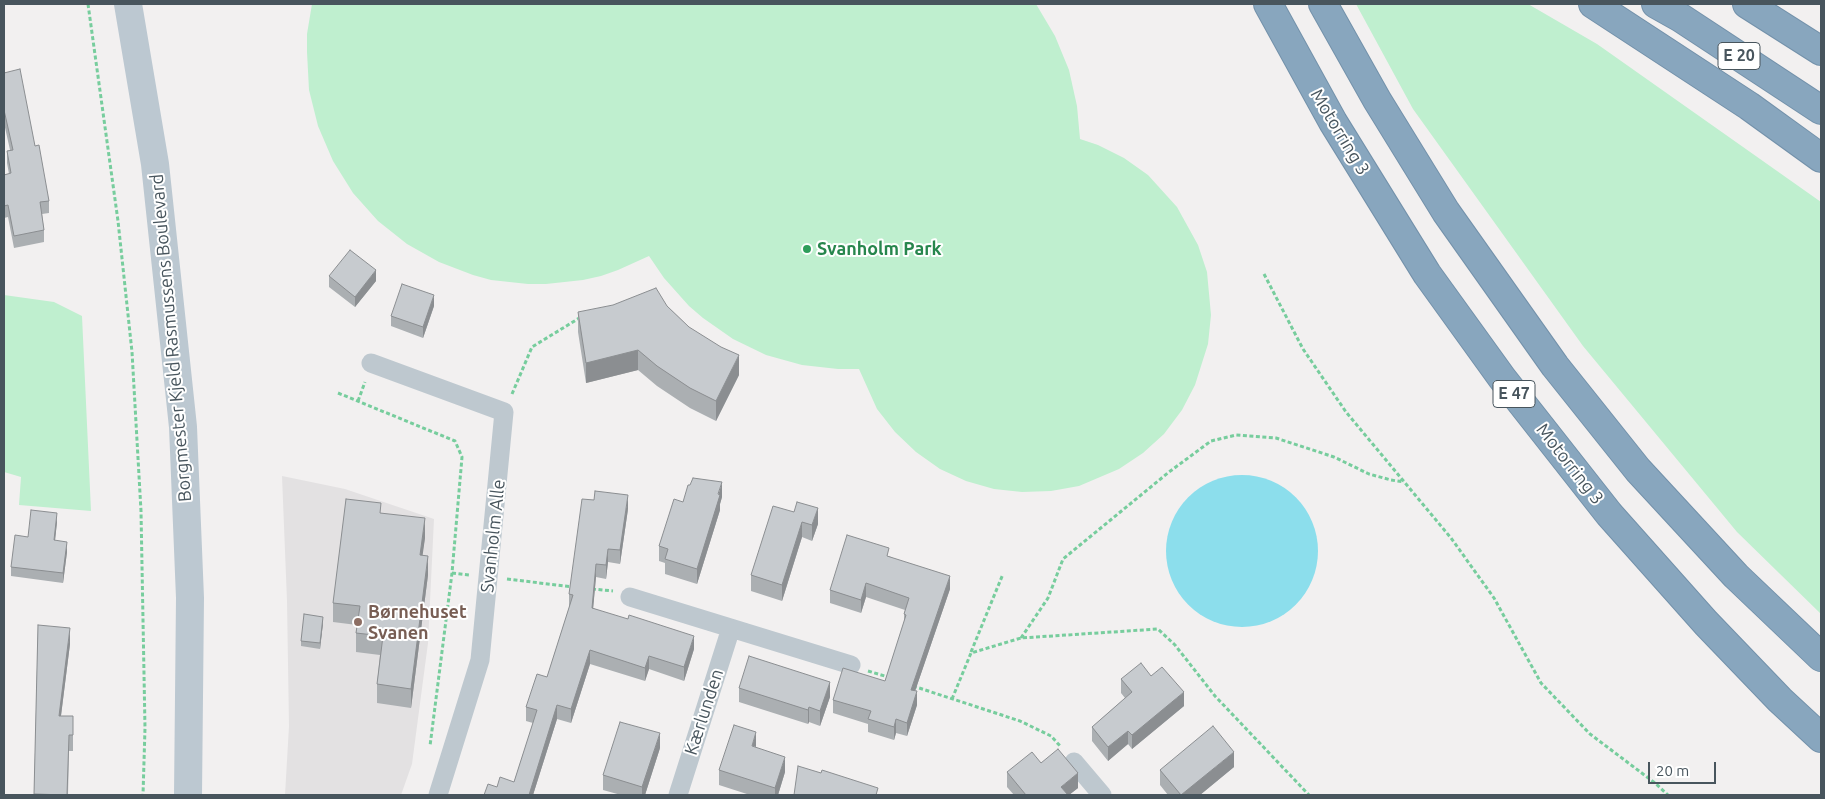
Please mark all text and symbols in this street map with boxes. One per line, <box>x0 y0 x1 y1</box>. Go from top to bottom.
road number: E 20 <box>1718 42 1760 70</box>
street label: Motorring 3 <box>1306 85 1374 179</box>
street label: Borgmester Kjeld Rasmussens Boulevard <box>146 173 196 503</box>
place label: Svanholm Park <box>817 238 942 260</box>
marker: Svanholm Park <box>801 243 813 255</box>
road number: E 47 <box>1493 380 1535 408</box>
street label: Motorring 3 <box>1532 419 1608 509</box>
street label: Svanholm Alle <box>476 478 510 594</box>
place label: Børnehuset Svanen <box>368 601 467 644</box>
marker: Børnehuset Svanen <box>352 616 364 628</box>
street label: Kærlunden <box>680 666 728 758</box>
scale bar <box>1650 752 1718 784</box>
text: 20 m <box>1656 762 1689 779</box>

